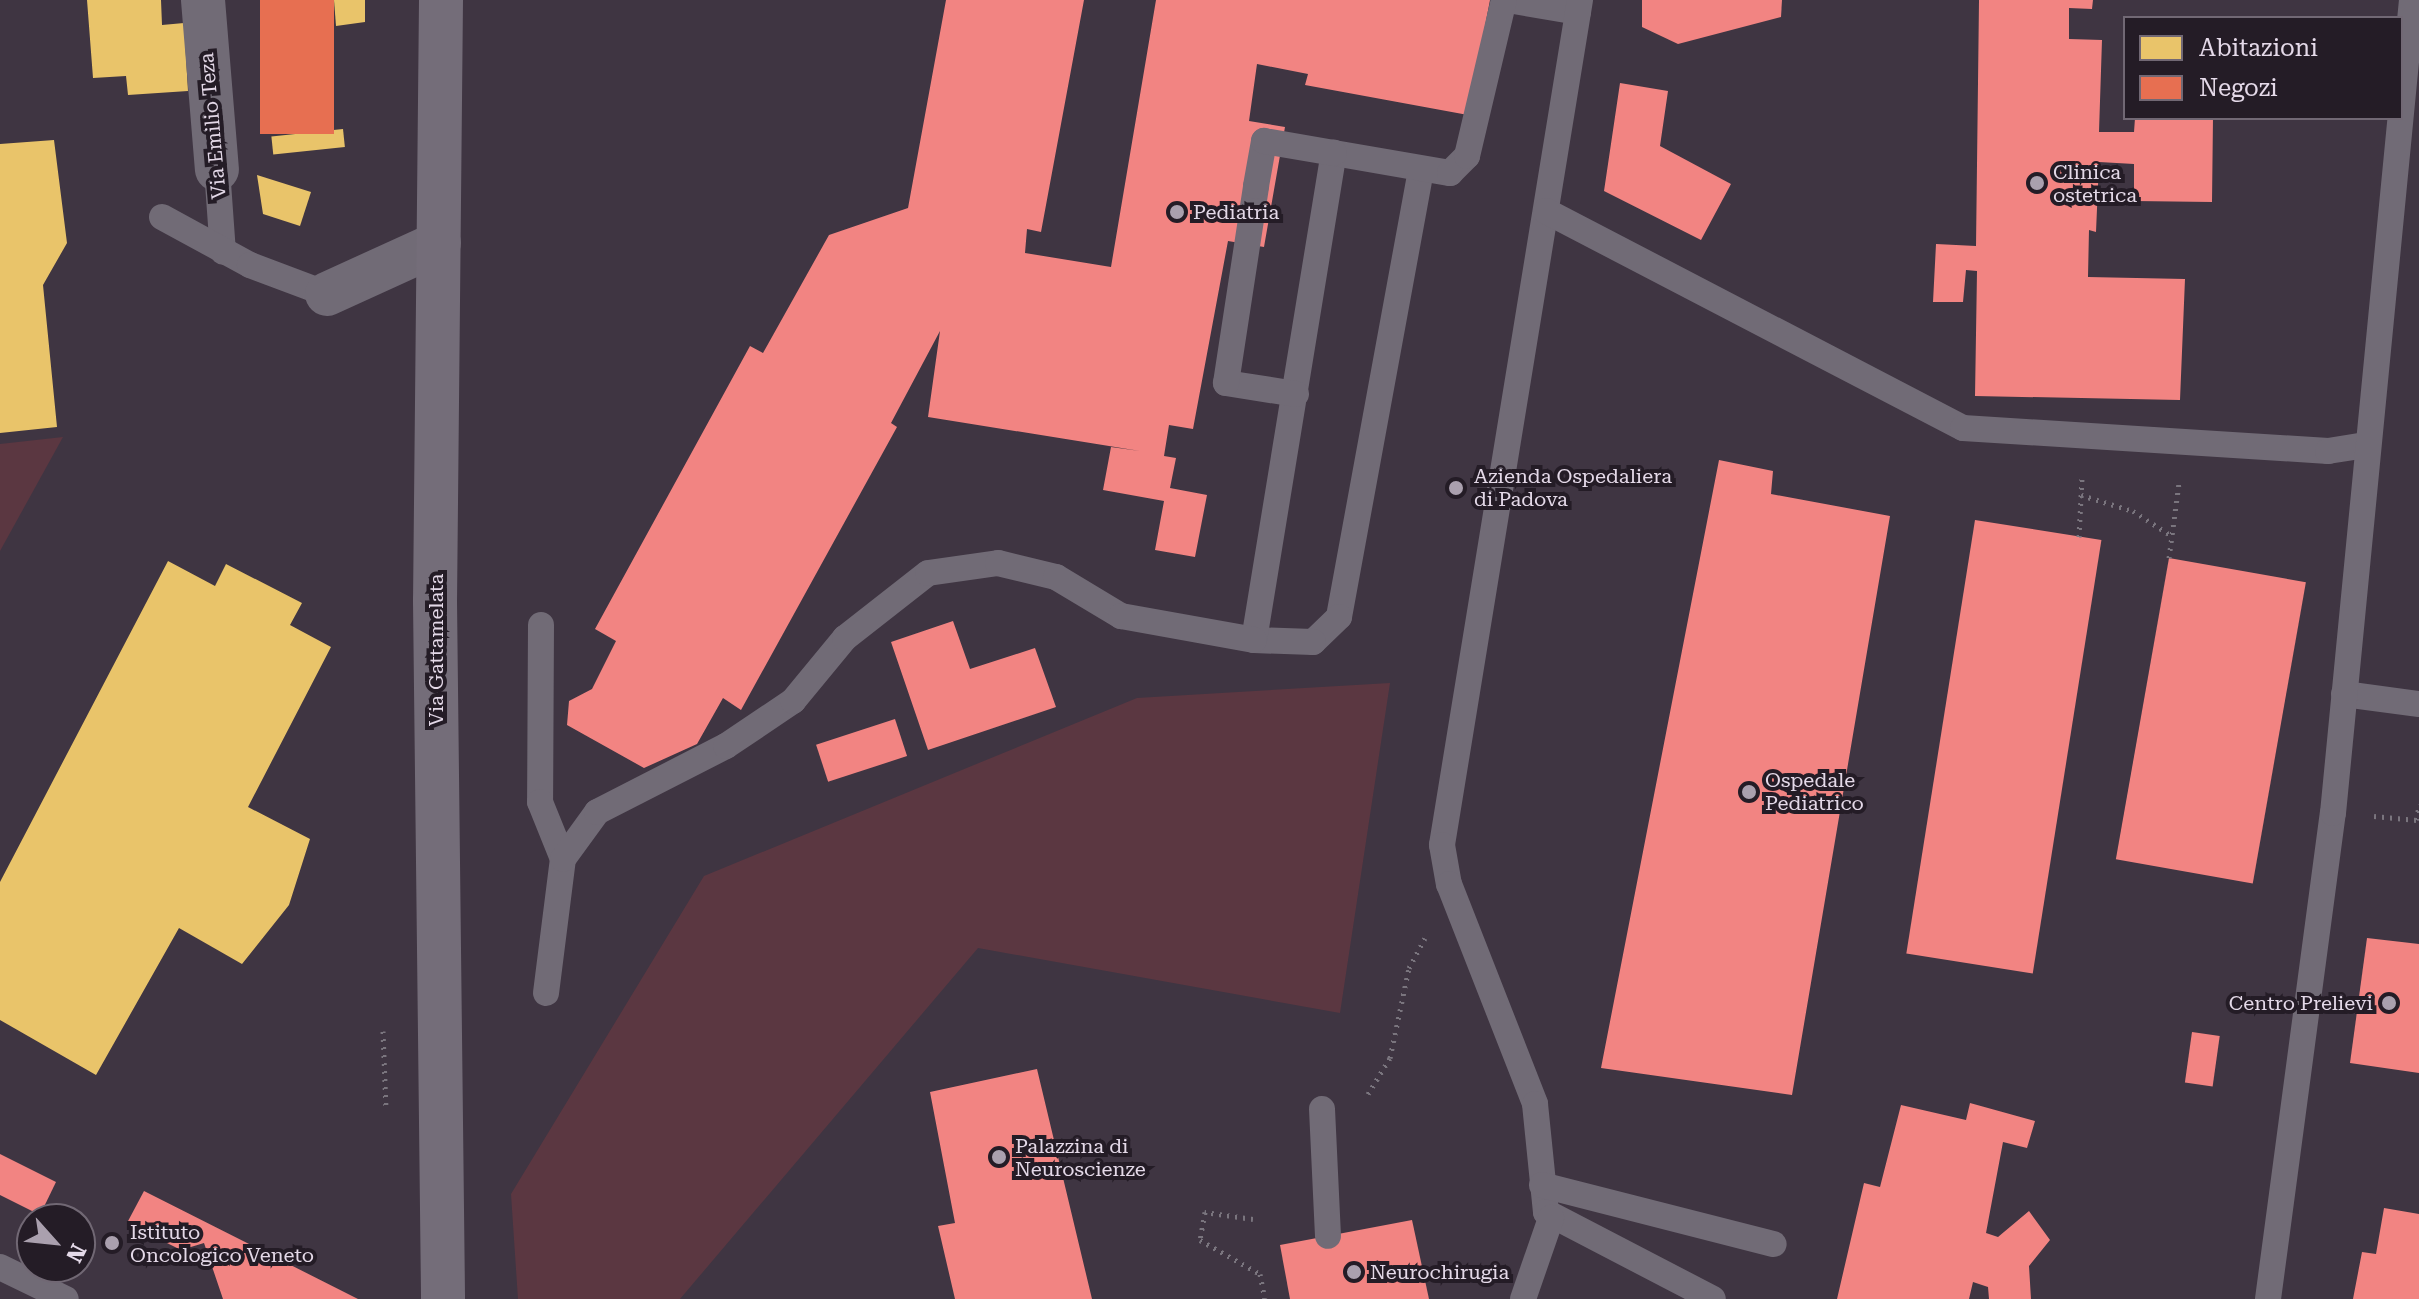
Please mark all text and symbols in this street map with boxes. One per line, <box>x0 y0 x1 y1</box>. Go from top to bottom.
legend <box>2123 16 2403 120</box>
text: Abitazioni <box>2199 34 2318 62</box>
street label: Via Emilio Teza <box>195 52 231 200</box>
text: Negozi <box>2199 74 2278 102</box>
place label: Clinica ostetrica <box>2053 160 2137 207</box>
marker: Clinica ostetrica <box>2028 174 2046 192</box>
place label: Pediatria <box>1193 200 1279 224</box>
marker: Pediatria <box>1168 203 1186 221</box>
place label: Azienda Ospedaliera di Padova <box>1474 464 1672 511</box>
marker: Azienda Ospedaliera di Padova <box>1445 477 1467 499</box>
street label: Via Gattamelata <box>424 574 448 726</box>
place label: Ospedale Pediatrico <box>1765 768 1864 815</box>
marker: Ospedale Pediatrico <box>1740 783 1758 801</box>
place label: Centro Prelievi <box>2229 991 2373 1015</box>
marker: Centro Prelievi <box>2380 994 2398 1012</box>
place label: Palazzina di Neuroscienze <box>1015 1134 1146 1181</box>
marker: Palazzina di Neuroscienze <box>990 1148 1008 1166</box>
north arrow <box>16 1203 96 1283</box>
place label: Istituto Oncologico Veneto <box>130 1220 314 1267</box>
marker: Istituto Oncologico Veneto <box>101 1232 123 1254</box>
text: N <box>61 1240 91 1266</box>
place label: Neurochirugia <box>1370 1260 1509 1284</box>
marker: Neurochirugia <box>1345 1263 1363 1281</box>

